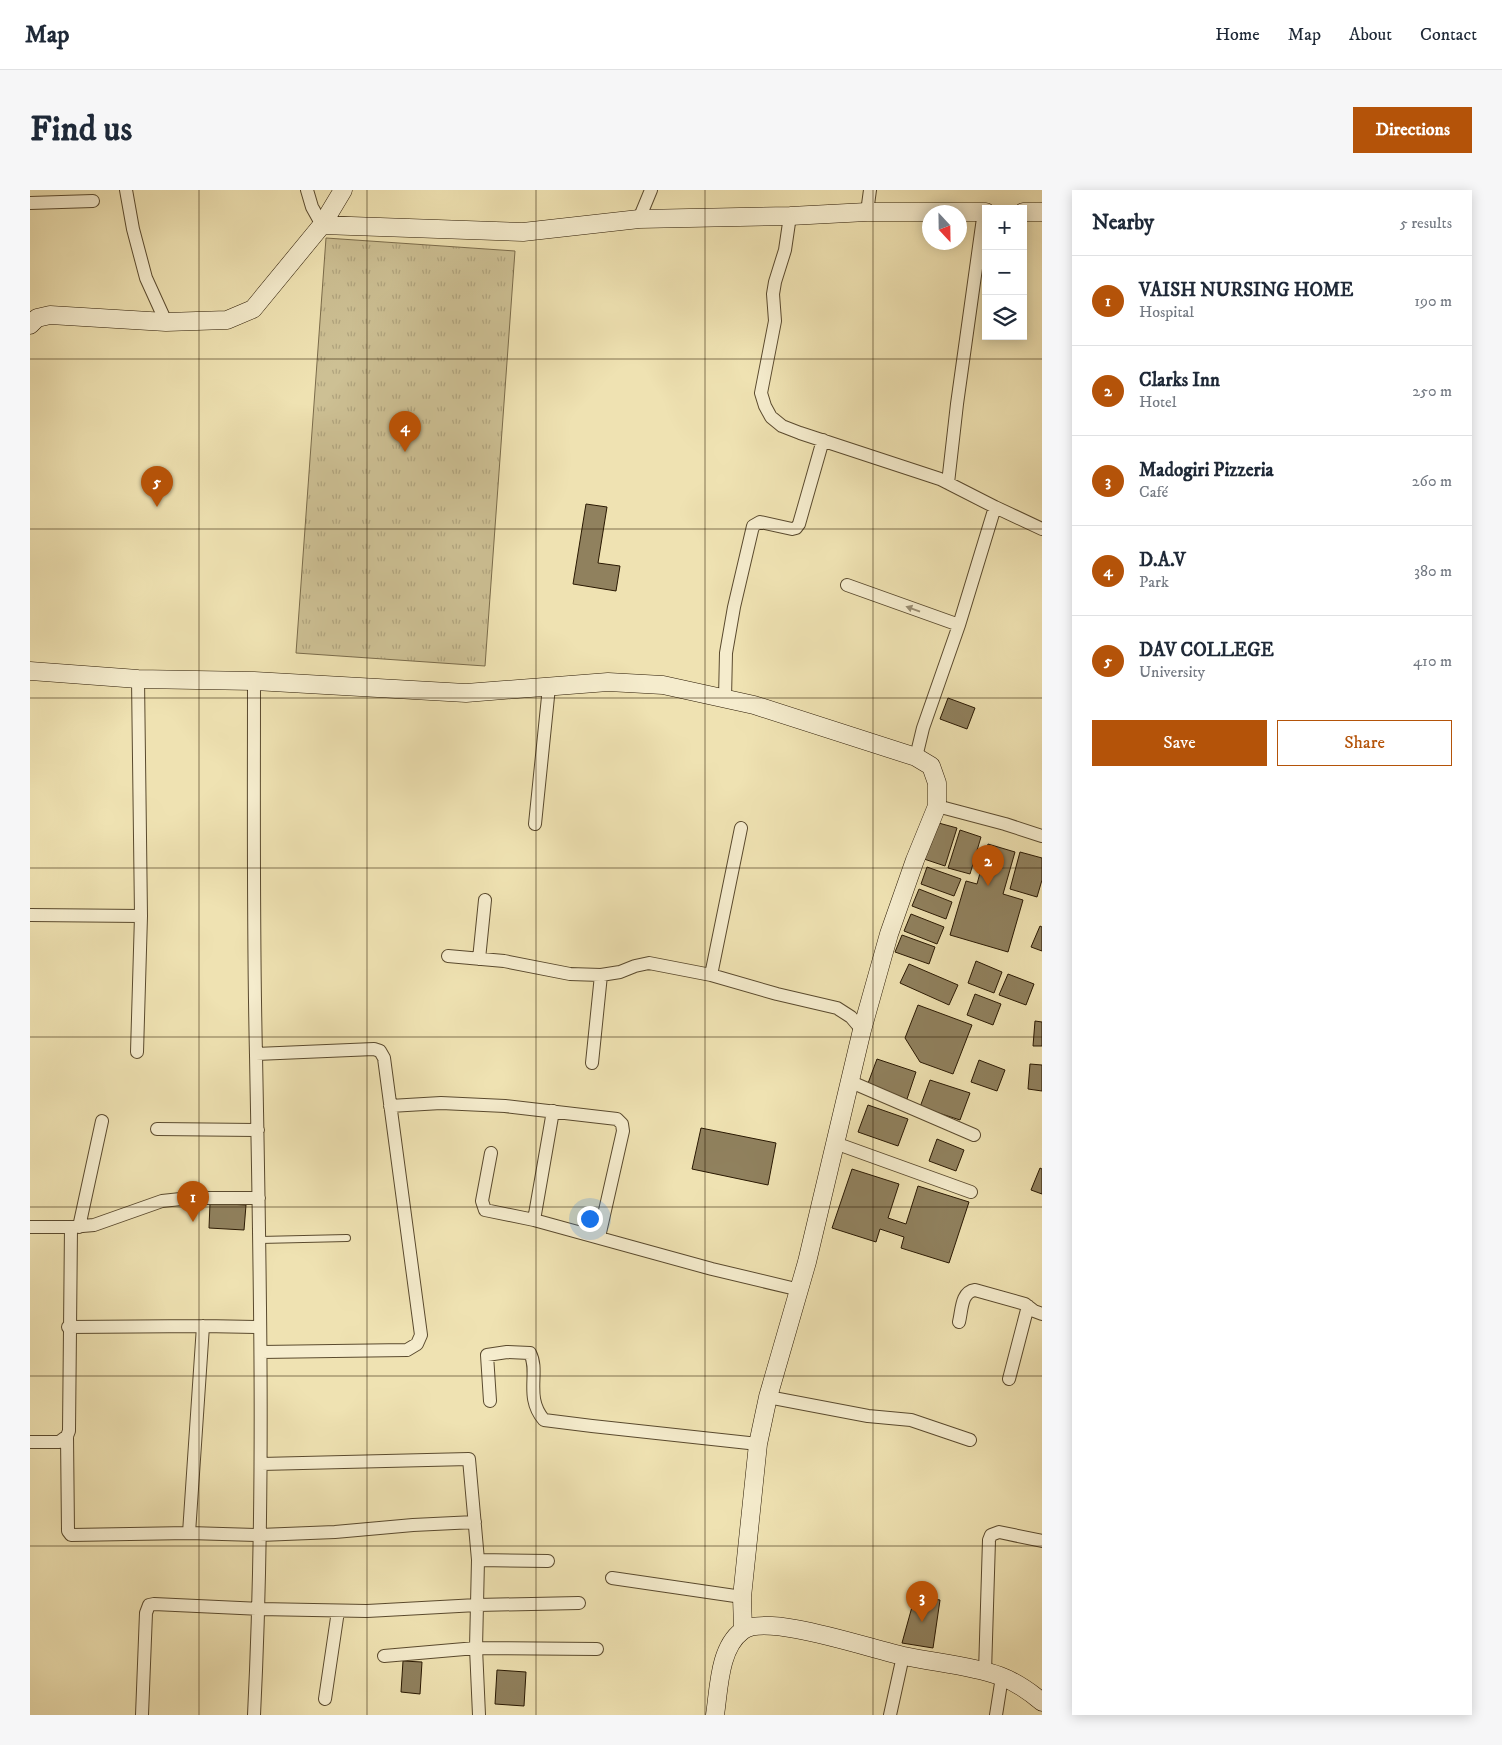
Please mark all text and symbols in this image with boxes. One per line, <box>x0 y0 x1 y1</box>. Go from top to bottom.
text: Map <box>25 20 69 50</box>
text: Home <box>1215 24 1260 46</box>
text: Map <box>1288 24 1321 46</box>
text: About <box>1349 24 1392 46</box>
text: Contact <box>1420 24 1477 46</box>
button: Directions <box>1353 107 1472 153</box>
text: Find us <box>30 108 132 152</box>
north arrow <box>922 205 967 250</box>
map controls <box>982 205 1027 340</box>
button: + <box>982 205 1027 250</box>
text: Nearby <box>1092 210 1154 236</box>
text: 5 results <box>1400 213 1452 233</box>
button: − <box>982 250 1027 295</box>
text: VAISH NURSING HOME <box>1139 279 1354 302</box>
text: 1 <box>1105 291 1111 311</box>
text: 190 m <box>1414 291 1452 311</box>
button: layers <box>982 295 1027 340</box>
text: Hospital <box>1139 302 1194 322</box>
text: Clarks Inn <box>1139 369 1220 392</box>
text: 2 <box>1104 381 1112 401</box>
text: 250 m <box>1412 381 1452 401</box>
text: Hotel <box>1139 392 1177 412</box>
pin: 4 <box>389 411 421 452</box>
text: Madogiri Pizzeria <box>1139 459 1274 482</box>
pin: 5 <box>141 466 173 507</box>
text: 3 <box>1105 471 1111 491</box>
text: 260 m <box>1412 471 1452 491</box>
text: Café <box>1139 482 1168 502</box>
text: D.A.V <box>1139 549 1186 572</box>
text: 4 <box>1103 561 1113 581</box>
text: 380 m <box>1414 561 1452 581</box>
text: Park <box>1139 572 1169 592</box>
one-way arrow <box>906 605 921 612</box>
text: DAV COLLEGE <box>1139 639 1274 662</box>
text: 5 <box>1104 651 1112 671</box>
text: 410 m <box>1413 651 1452 671</box>
text: University <box>1139 662 1205 682</box>
button: Save <box>1092 720 1267 766</box>
button: Share <box>1277 720 1452 766</box>
pin: 2 <box>972 845 1004 886</box>
pin: 1 <box>177 1181 209 1222</box>
your location <box>577 1206 603 1232</box>
pin: 3 <box>906 1581 938 1622</box>

